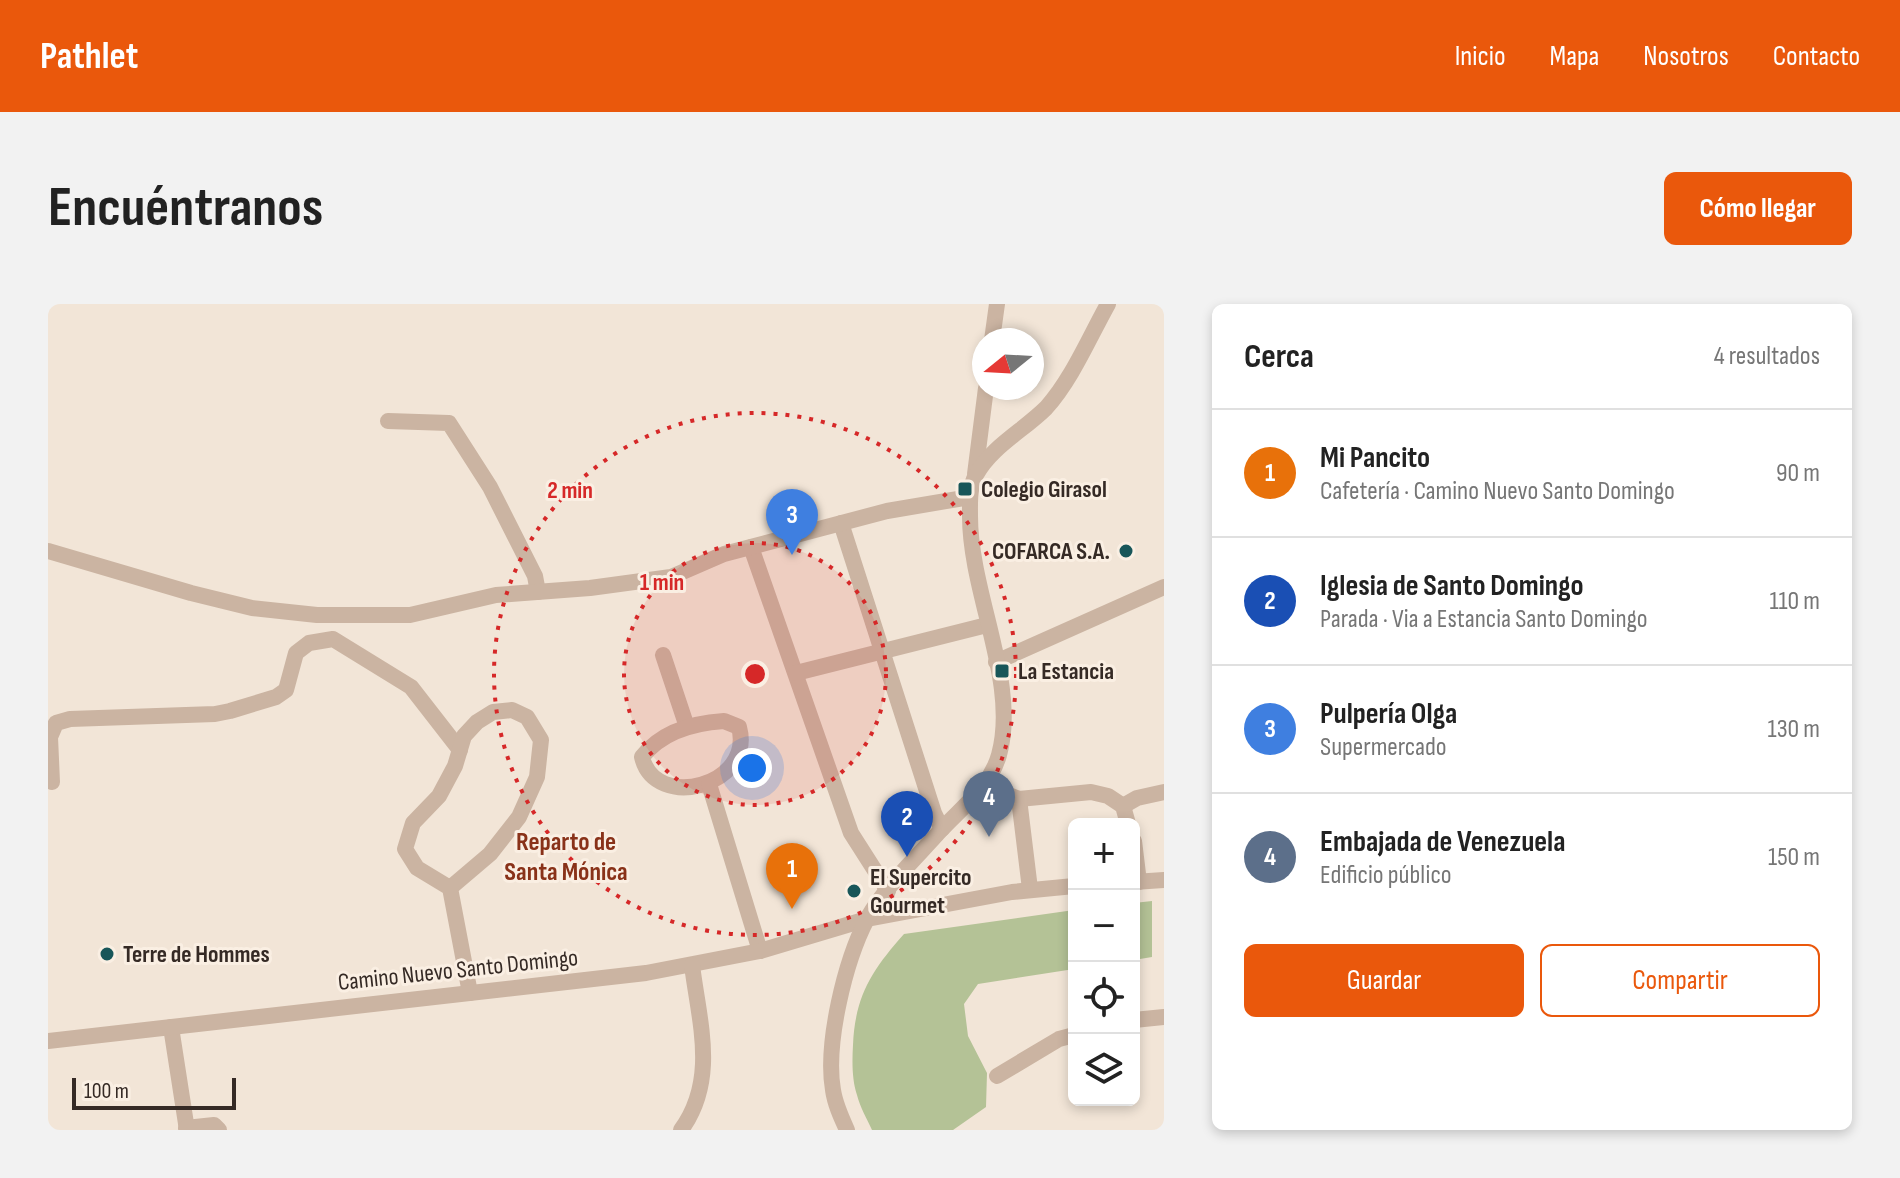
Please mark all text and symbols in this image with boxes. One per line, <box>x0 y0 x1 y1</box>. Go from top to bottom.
text: Pathlet <box>40 34 138 79</box>
text: Inicio <box>1455 40 1506 73</box>
text: Mapa <box>1550 40 1599 73</box>
text: Nosotros <box>1643 40 1729 73</box>
text: Contacto <box>1773 40 1860 73</box>
button: Cómo llegar <box>1664 172 1852 245</box>
text: Encuéntranos <box>48 175 323 242</box>
north arrow <box>972 328 1044 400</box>
text: Cerca <box>1244 336 1314 377</box>
text: 4 resultados <box>1714 341 1820 372</box>
text: Mi Pancito <box>1320 440 1430 476</box>
text: 1 <box>1265 458 1275 489</box>
text: 90 m <box>1776 458 1820 489</box>
place label: Colegio Girasol <box>981 475 1107 504</box>
text: 2 min <box>547 476 593 505</box>
text: Cafetería · Camino Nuevo Santo Domingo <box>1320 476 1675 507</box>
marker: Colegio Girasol <box>956 480 974 498</box>
pin: 3 <box>766 489 818 555</box>
place label: COFARCA S.A. <box>992 537 1110 566</box>
marker: COFARCA S.A. <box>1117 542 1135 560</box>
text: 1 min <box>640 568 684 597</box>
text: Iglesia de Santo Domingo <box>1320 568 1584 604</box>
text: 2 <box>1264 586 1276 617</box>
text: 110 m <box>1769 586 1820 617</box>
text: Parada · Via a Estancia Santo Domingo <box>1320 604 1648 635</box>
place label: La Estancia <box>1018 657 1114 686</box>
centre of rings <box>741 660 769 688</box>
marker: La Estancia <box>993 662 1011 680</box>
text: Pulpería Olga <box>1320 696 1457 732</box>
text: 3 <box>1264 714 1276 745</box>
text: 130 m <box>1768 714 1820 745</box>
text: Supermercado <box>1320 732 1447 763</box>
your location <box>732 748 772 788</box>
pin: 4 <box>963 771 1015 837</box>
pin: 2 <box>881 791 933 857</box>
map controls <box>1068 818 1140 1106</box>
button: + <box>1068 818 1140 890</box>
text: Embajada de Venezuela <box>1320 824 1565 860</box>
district label: Reparto de Santa Mónica <box>504 827 628 888</box>
text: 4 <box>1264 842 1276 873</box>
text: 150 m <box>1768 842 1820 873</box>
pin: 1 <box>766 843 818 909</box>
text: Edificio público <box>1320 860 1451 891</box>
place label: El Supercito Gourmet <box>870 863 971 920</box>
marker: El Supercito Gourmet <box>845 882 863 900</box>
button: − <box>1068 890 1140 962</box>
place label: Terre de Hommes <box>123 940 270 969</box>
street label: Camino Nuevo Santo Domingo <box>337 943 579 997</box>
button: Guardar <box>1244 944 1524 1017</box>
button: Compartir <box>1540 944 1820 1017</box>
marker: Terre de Hommes <box>98 945 116 963</box>
button: locate <box>1068 962 1140 1034</box>
button: layers <box>1068 1034 1140 1106</box>
scale bar <box>72 1074 236 1110</box>
text: 100 m <box>84 1078 129 1105</box>

